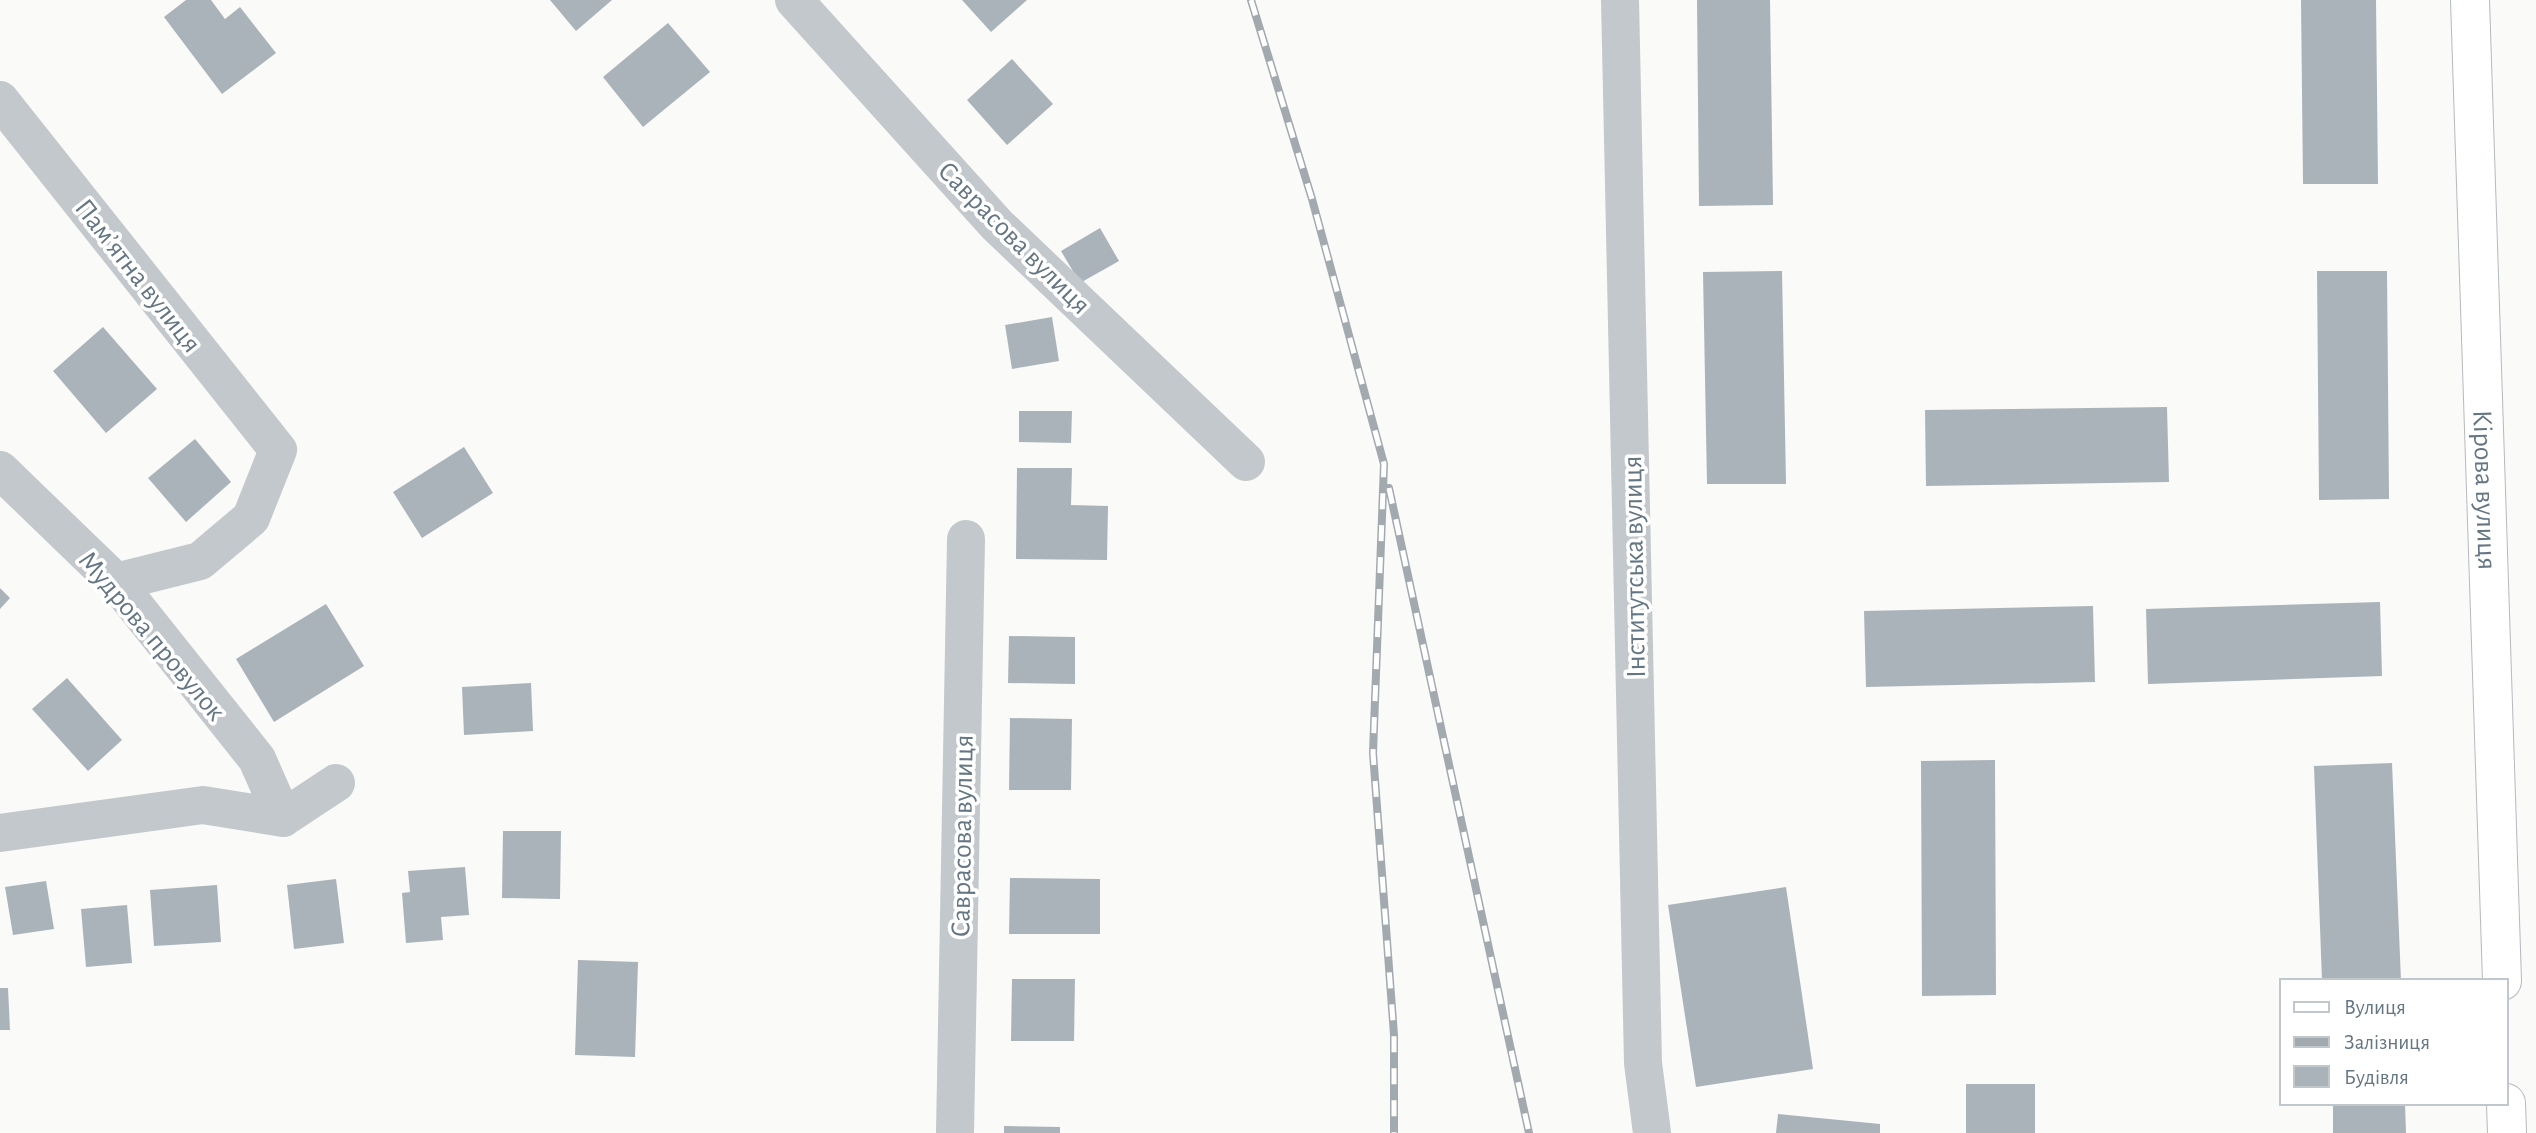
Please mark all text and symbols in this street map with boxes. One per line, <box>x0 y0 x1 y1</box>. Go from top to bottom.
street label: Саврасова вулиця <box>932 157 1095 320</box>
street label: Пам’ятна вулиця <box>69 194 206 358</box>
street label: Кірова вулиця <box>2467 409 2501 570</box>
street label: Інститутська вулиця <box>1619 455 1651 679</box>
street label: Мудрова провулок <box>73 546 230 726</box>
street label: Саврасова вулиця <box>947 734 979 938</box>
legend <box>2280 979 2508 1105</box>
text: Вулиця <box>2344 997 2406 1018</box>
text: Залізниця <box>2344 1032 2430 1053</box>
text: Будівля <box>2344 1067 2409 1088</box>

